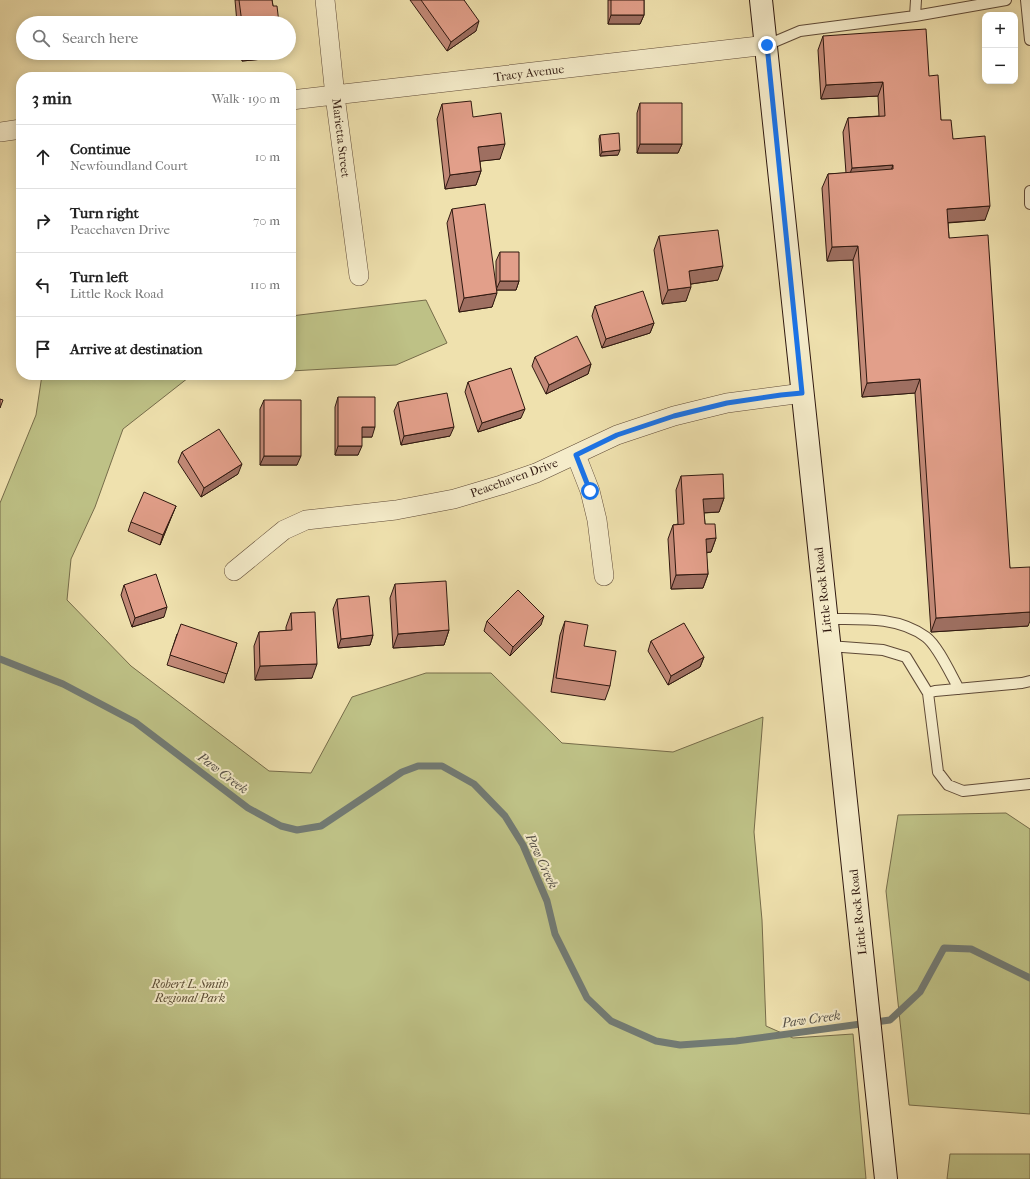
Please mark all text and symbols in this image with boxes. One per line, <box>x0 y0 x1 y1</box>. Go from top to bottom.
map controls <box>982 12 1018 84</box>
button: + <box>982 12 1018 48</box>
search box <box>16 16 296 60</box>
icon: search <box>30 27 52 49</box>
text: Search here <box>62 29 138 47</box>
route end <box>758 36 776 54</box>
button: − <box>982 48 1018 84</box>
street label: Tracy Avenue <box>493 62 565 84</box>
text: 3 min <box>32 88 72 108</box>
text: Walk · 190 m <box>211 91 280 106</box>
street label: Marietta Street <box>329 98 353 179</box>
text: Continue <box>70 140 130 158</box>
icon: ahead <box>32 146 54 168</box>
text: 10 m <box>255 149 280 164</box>
text: Newfoundland Court <box>70 158 188 173</box>
text: Turn right <box>70 204 139 222</box>
icon: right <box>32 210 54 232</box>
text: 70 m <box>253 213 280 228</box>
text: Peacehaven Drive <box>70 222 170 237</box>
text: Turn left <box>70 268 128 286</box>
icon: left <box>32 274 54 296</box>
text: 110 m <box>250 277 280 292</box>
text: Little Rock Road <box>70 286 164 301</box>
icon: arrive <box>32 338 54 360</box>
text: Arrive at destination <box>70 340 202 358</box>
street label: Peacehaven Drive <box>468 456 560 500</box>
route start <box>581 482 599 500</box>
street label: Little Rock Road <box>811 546 834 634</box>
water label: Paw Creek <box>194 749 251 797</box>
water label: Paw Creek <box>522 830 561 891</box>
street label: Little Rock Road <box>846 868 869 956</box>
park label: Robert L. Smith Regional Park <box>151 977 228 1005</box>
water label: Paw Creek <box>780 1007 841 1031</box>

